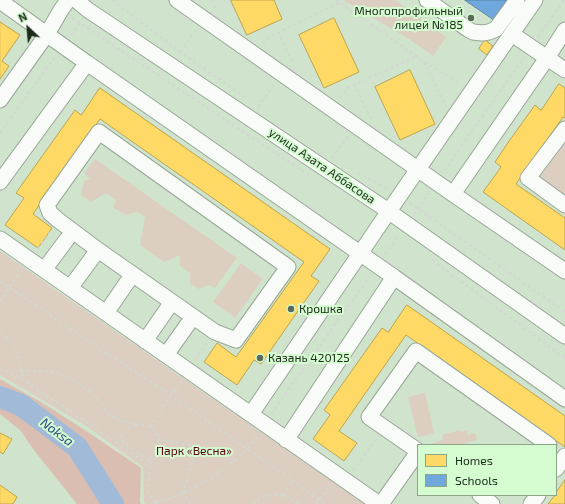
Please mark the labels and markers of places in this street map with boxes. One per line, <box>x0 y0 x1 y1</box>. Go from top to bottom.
place label: Многопрофильный лицей №185 <box>354 4 463 32</box>
marker: Многопрофильный лицей №185 <box>466 13 476 23</box>
place label: Крошка <box>299 302 343 316</box>
marker: Крошка <box>286 304 296 314</box>
place label: Казань 420125 <box>268 351 350 365</box>
marker: Казань 420125 <box>255 353 265 363</box>

